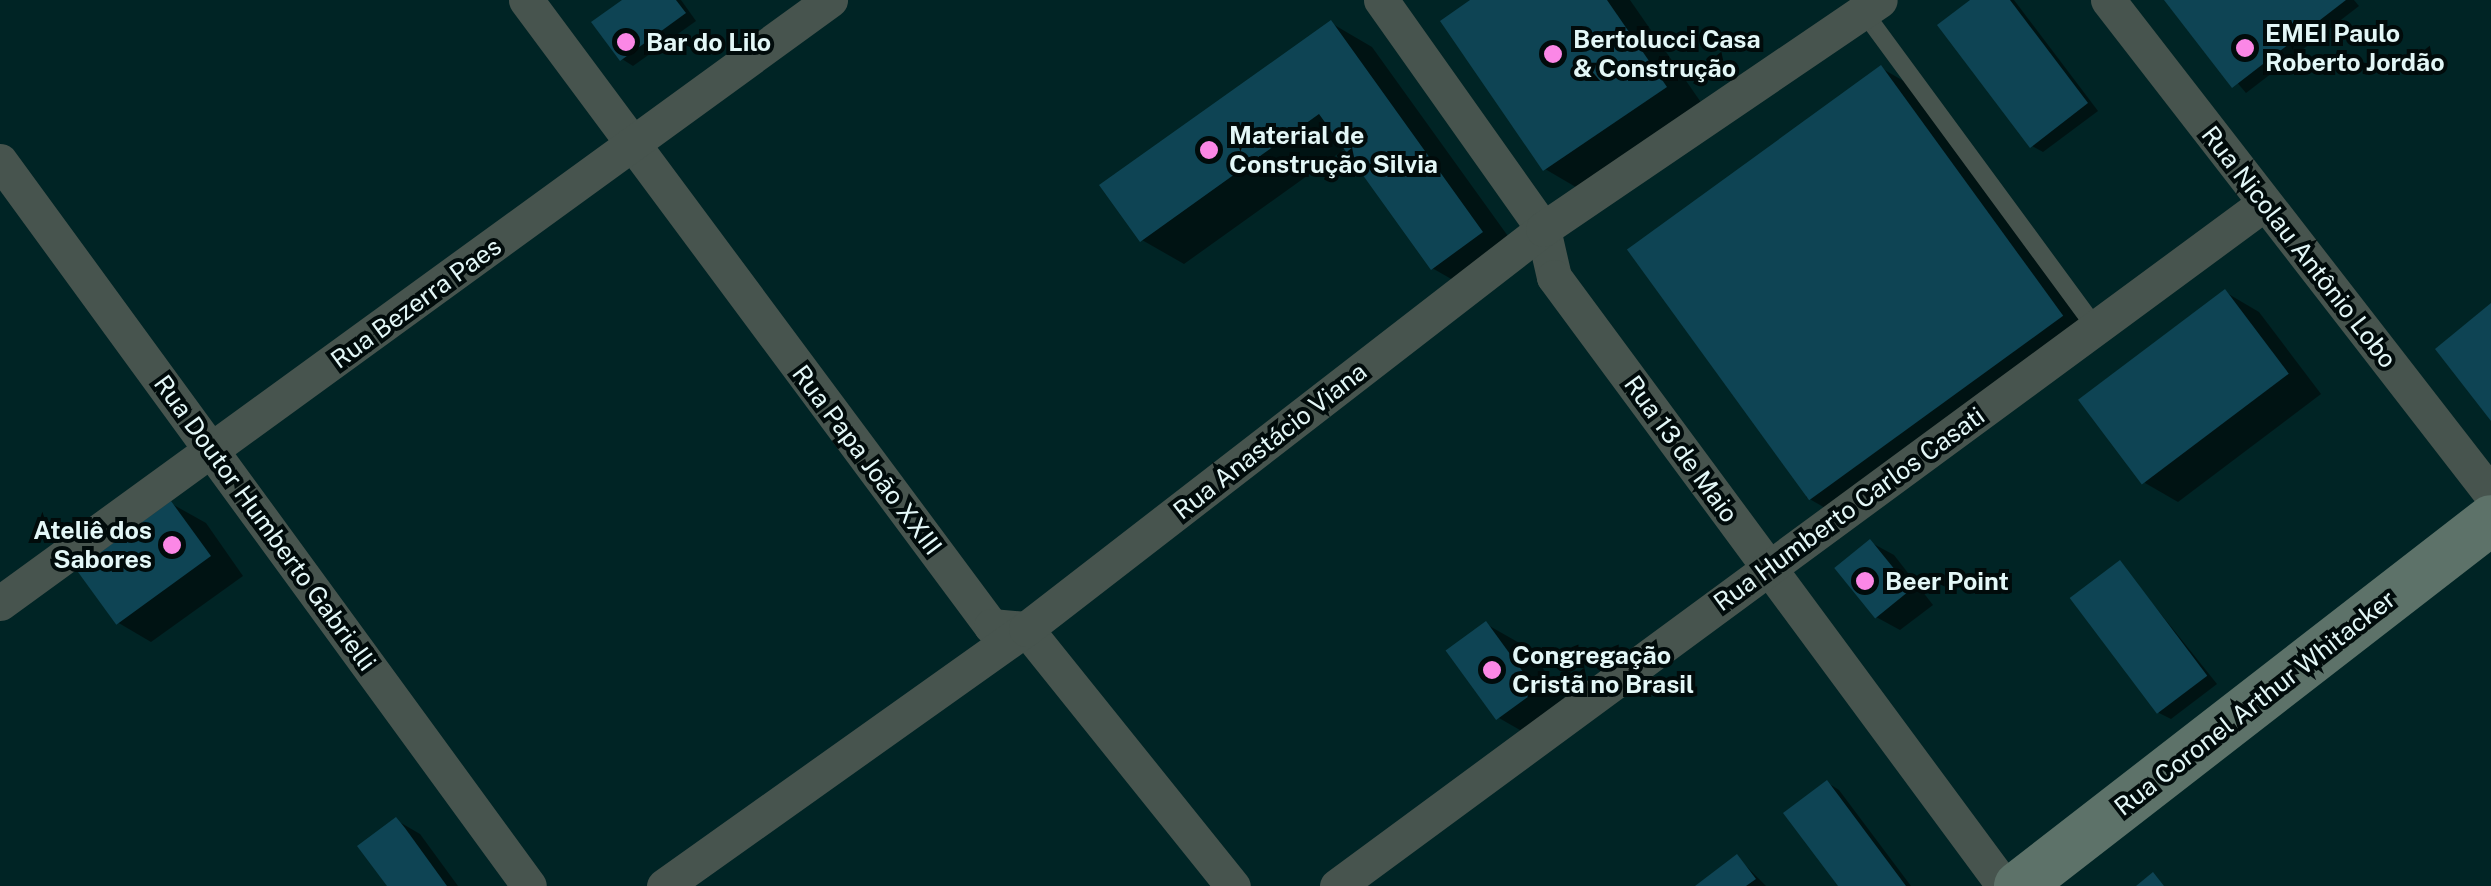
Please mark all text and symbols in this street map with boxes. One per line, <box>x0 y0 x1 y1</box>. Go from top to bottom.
place label: EMEI Paulo Roberto Jordão <box>2265 19 2445 78</box>
place label: Bertolucci Casa & Construção <box>1573 25 1761 84</box>
place label: Bar do Lilo <box>646 27 771 57</box>
marker: Bar do Lilo <box>615 31 637 53</box>
marker: EMEI Paulo Roberto Jordão <box>2234 37 2256 59</box>
marker: Bertolucci Casa & Construção <box>1542 43 1564 65</box>
street label: Rua Nicolau Antônio Lobo <box>2195 120 2403 374</box>
place label: Material de Construção Silvia <box>1229 121 1438 180</box>
marker: Material de Construção Silvia <box>1198 139 1220 161</box>
street label: Rua Bezerra Paes <box>325 231 507 375</box>
street label: Rua Anastácio Viana <box>1167 356 1373 526</box>
street label: Rua Papa João XXIII <box>786 359 948 561</box>
street label: Rua Doutor Humberto Gabrielli <box>148 369 382 677</box>
street label: Rua 13 de Maio <box>1618 370 1744 528</box>
street label: Rua Humberto Carlos Casati <box>1708 401 1990 617</box>
place label: Ateliê dos Sabores <box>33 516 152 575</box>
marker: Ateliê dos Sabores <box>161 534 183 556</box>
place label: Beer Point <box>1885 566 2009 596</box>
marker: Beer Point <box>1854 570 1876 592</box>
street label: Rua Coronel Arthur Whitacker <box>2108 584 2402 822</box>
place label: Congregação Cristã no Brasil <box>1512 641 1694 700</box>
marker: Congregação Cristã no Brasil <box>1481 659 1503 681</box>

